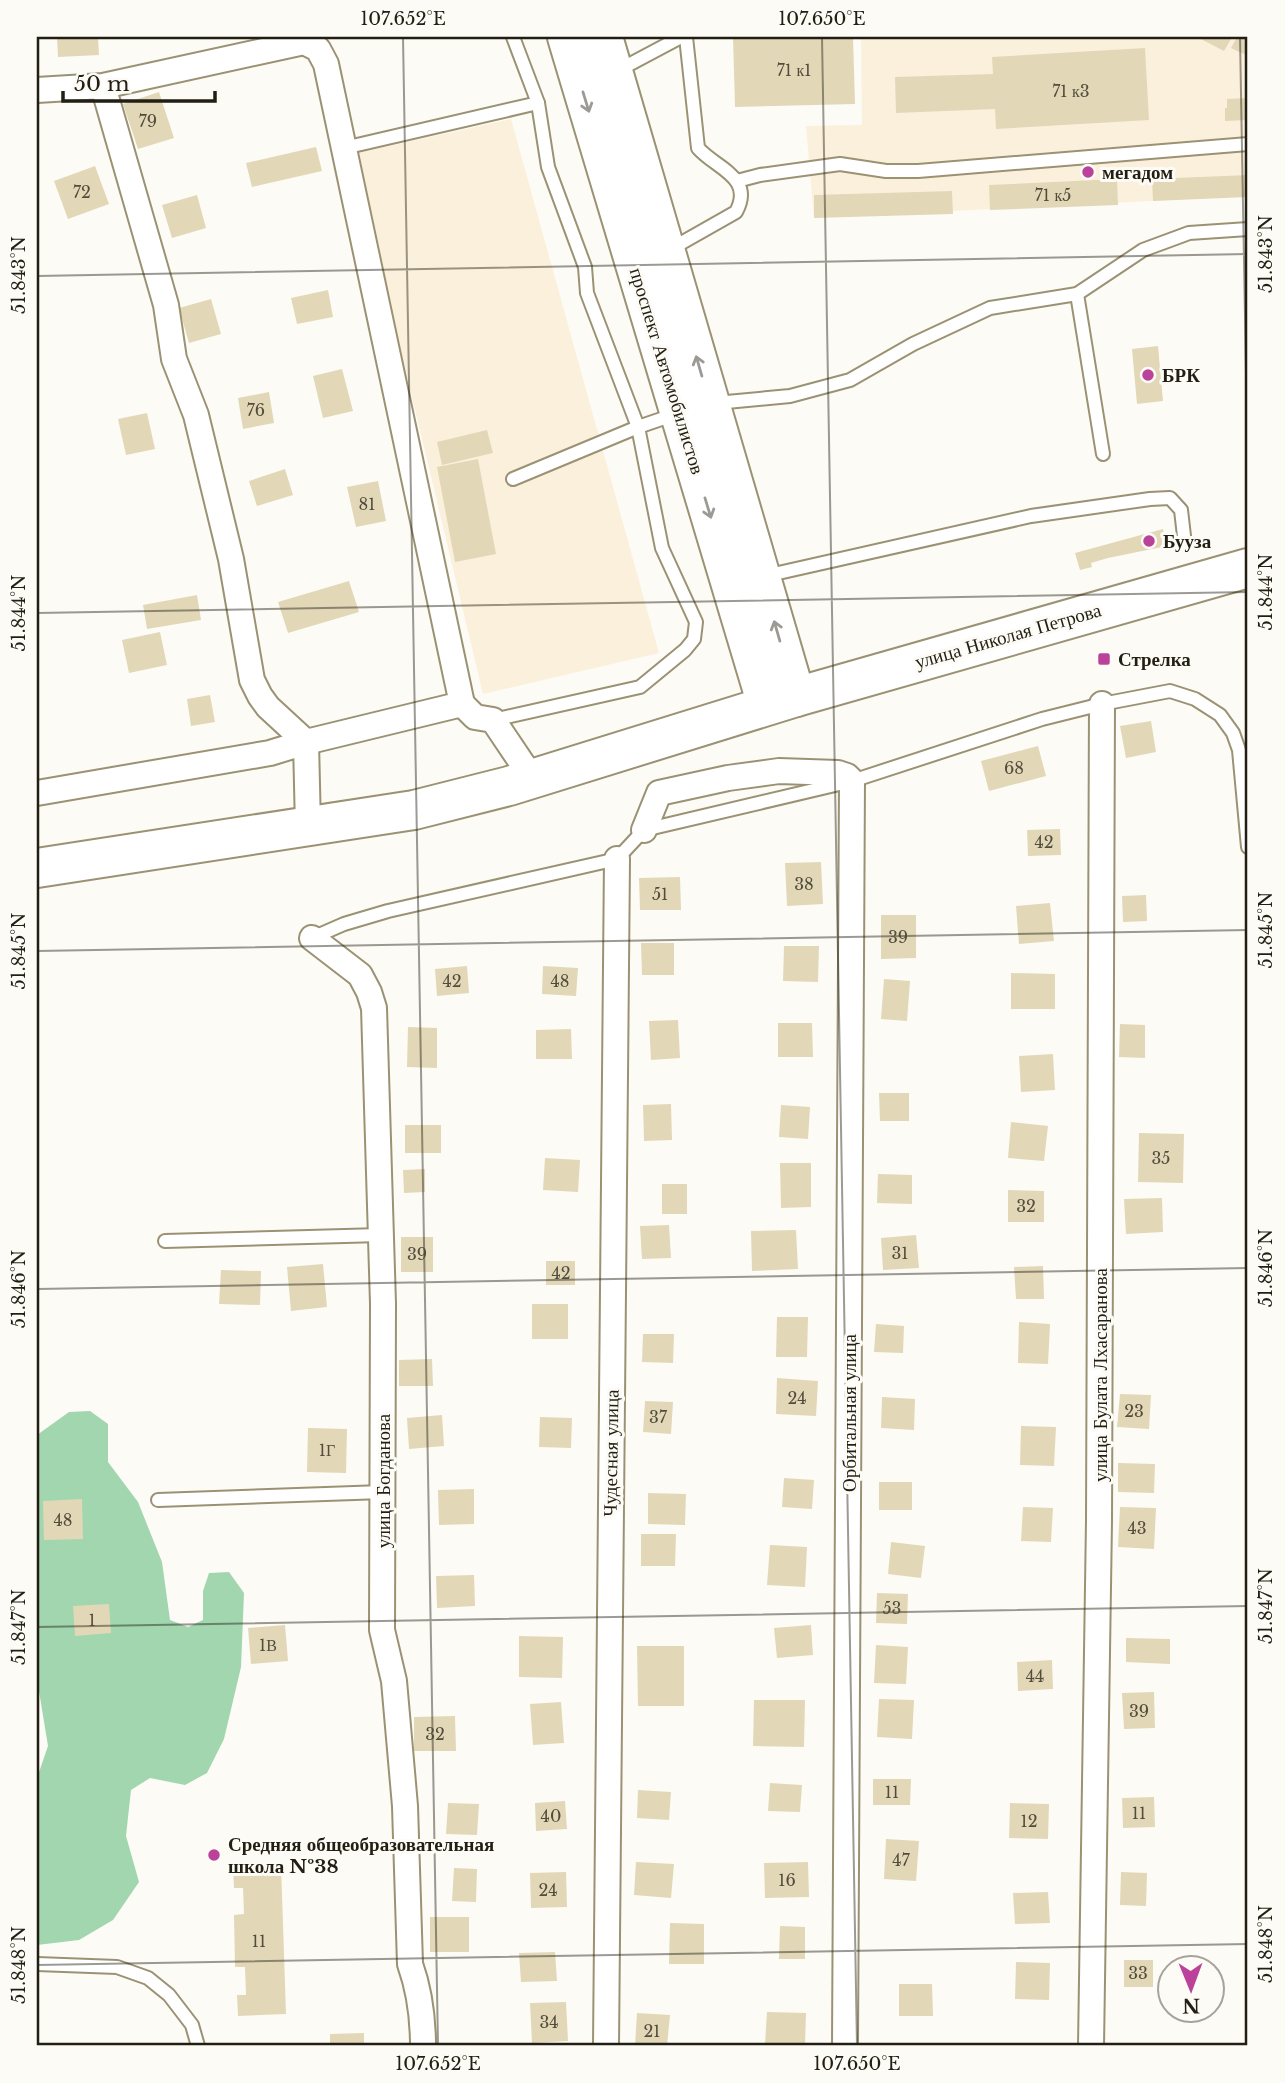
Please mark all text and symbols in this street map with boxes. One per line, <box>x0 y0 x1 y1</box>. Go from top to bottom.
text: 107.652°E <box>360 8 446 30</box>
text: 107.650°E <box>778 8 866 30</box>
scale bar <box>63 60 215 104</box>
house number: 71 к1 <box>777 60 811 80</box>
text: 50 m <box>74 71 130 97</box>
house number: 71 к3 <box>1052 81 1090 101</box>
one-way arrow <box>581 91 594 113</box>
house number: 79 <box>139 111 157 131</box>
place label: мегадом <box>1102 161 1173 184</box>
marker: мегадом <box>1080 164 1096 180</box>
house number: 72 <box>73 182 91 202</box>
house number: 71 к5 <box>1035 185 1071 205</box>
text: 51.843°N <box>1255 215 1277 293</box>
text: 51.843°N <box>8 236 30 314</box>
street label: проспект Автомобилистов <box>625 265 709 477</box>
one-way arrow <box>691 355 704 377</box>
place label: БРК <box>1162 364 1200 387</box>
marker: БРК <box>1140 367 1156 383</box>
house number: 76 <box>247 400 265 420</box>
house number: 81 <box>359 494 375 514</box>
one-way arrow <box>703 496 716 518</box>
place label: Бууза <box>1163 530 1212 553</box>
marker: Бууза <box>1141 533 1157 549</box>
text: 51.844°N <box>1255 553 1277 631</box>
text: 51.844°N <box>8 574 30 652</box>
street label: улица Николая Петрова <box>912 598 1104 674</box>
one-way arrow <box>769 621 782 643</box>
place label: Стрелка <box>1118 648 1191 671</box>
marker: Стрелка <box>1096 651 1112 667</box>
house number: 68 <box>1004 758 1024 778</box>
house number: 42 <box>1034 832 1054 852</box>
house number: 38 <box>794 874 814 894</box>
house number: 51 <box>652 884 668 904</box>
text: 51.845°N <box>1255 891 1277 969</box>
text: 51.845°N <box>8 912 30 990</box>
house number: 39 <box>888 927 908 947</box>
house number: 42 <box>442 971 462 991</box>
house number: 48 <box>550 971 570 991</box>
house number: 35 <box>1152 1148 1170 1168</box>
house number: 32 <box>1016 1196 1036 1216</box>
text: 51.846°N <box>1255 1229 1277 1307</box>
house number: 31 <box>892 1243 909 1263</box>
house number: 39 <box>407 1244 427 1264</box>
text: 51.846°N <box>8 1250 30 1328</box>
house number: 42 <box>551 1263 571 1283</box>
street label: улица Булата Лхасаранова <box>1089 1268 1112 1482</box>
street label: Орбитальная улица <box>838 1333 861 1492</box>
house number: 24 <box>787 1388 807 1408</box>
street label: Чудесная улица <box>598 1389 624 1517</box>
house number: 23 <box>1124 1401 1144 1421</box>
house number: 37 <box>649 1407 668 1427</box>
street label: улица Богданова <box>372 1413 395 1548</box>
house number: 1Г <box>319 1440 335 1460</box>
house number: 48 <box>53 1510 73 1530</box>
house number: 43 <box>1127 1518 1147 1538</box>
text: 51.847°N <box>1255 1568 1277 1644</box>
text: 51.847°N <box>8 1589 30 1665</box>
house number: 53 <box>883 1598 901 1618</box>
house number: 1 <box>88 1610 96 1630</box>
house number: 1В <box>259 1635 277 1655</box>
house number: 44 <box>1026 1666 1044 1686</box>
house number: 39 <box>1129 1701 1149 1721</box>
house number: 32 <box>425 1724 445 1744</box>
house number: 11 <box>885 1782 899 1802</box>
house number: 11 <box>1132 1803 1146 1823</box>
house number: 40 <box>541 1806 561 1826</box>
house number: 12 <box>1021 1811 1038 1831</box>
place label: Средняя общеобразовательная школа №38 <box>228 1833 494 1878</box>
marker: Средняя общеобразовательная школа №38 <box>206 1847 222 1863</box>
house number: 47 <box>892 1850 911 1870</box>
house number: 16 <box>778 1870 796 1890</box>
house number: 24 <box>538 1880 558 1900</box>
text: 51.848°N <box>1255 1905 1277 1983</box>
text: 51.848°N <box>8 1926 30 2004</box>
house number: 11 <box>252 1931 266 1951</box>
north arrow <box>1156 1954 1226 2024</box>
house number: 33 <box>1128 1963 1148 1983</box>
text: N <box>1182 1994 1200 2017</box>
house number: 34 <box>539 2012 559 2032</box>
house number: 21 <box>644 2021 661 2041</box>
text: 107.652°E <box>395 2053 481 2075</box>
text: 107.650°E <box>813 2053 901 2075</box>

